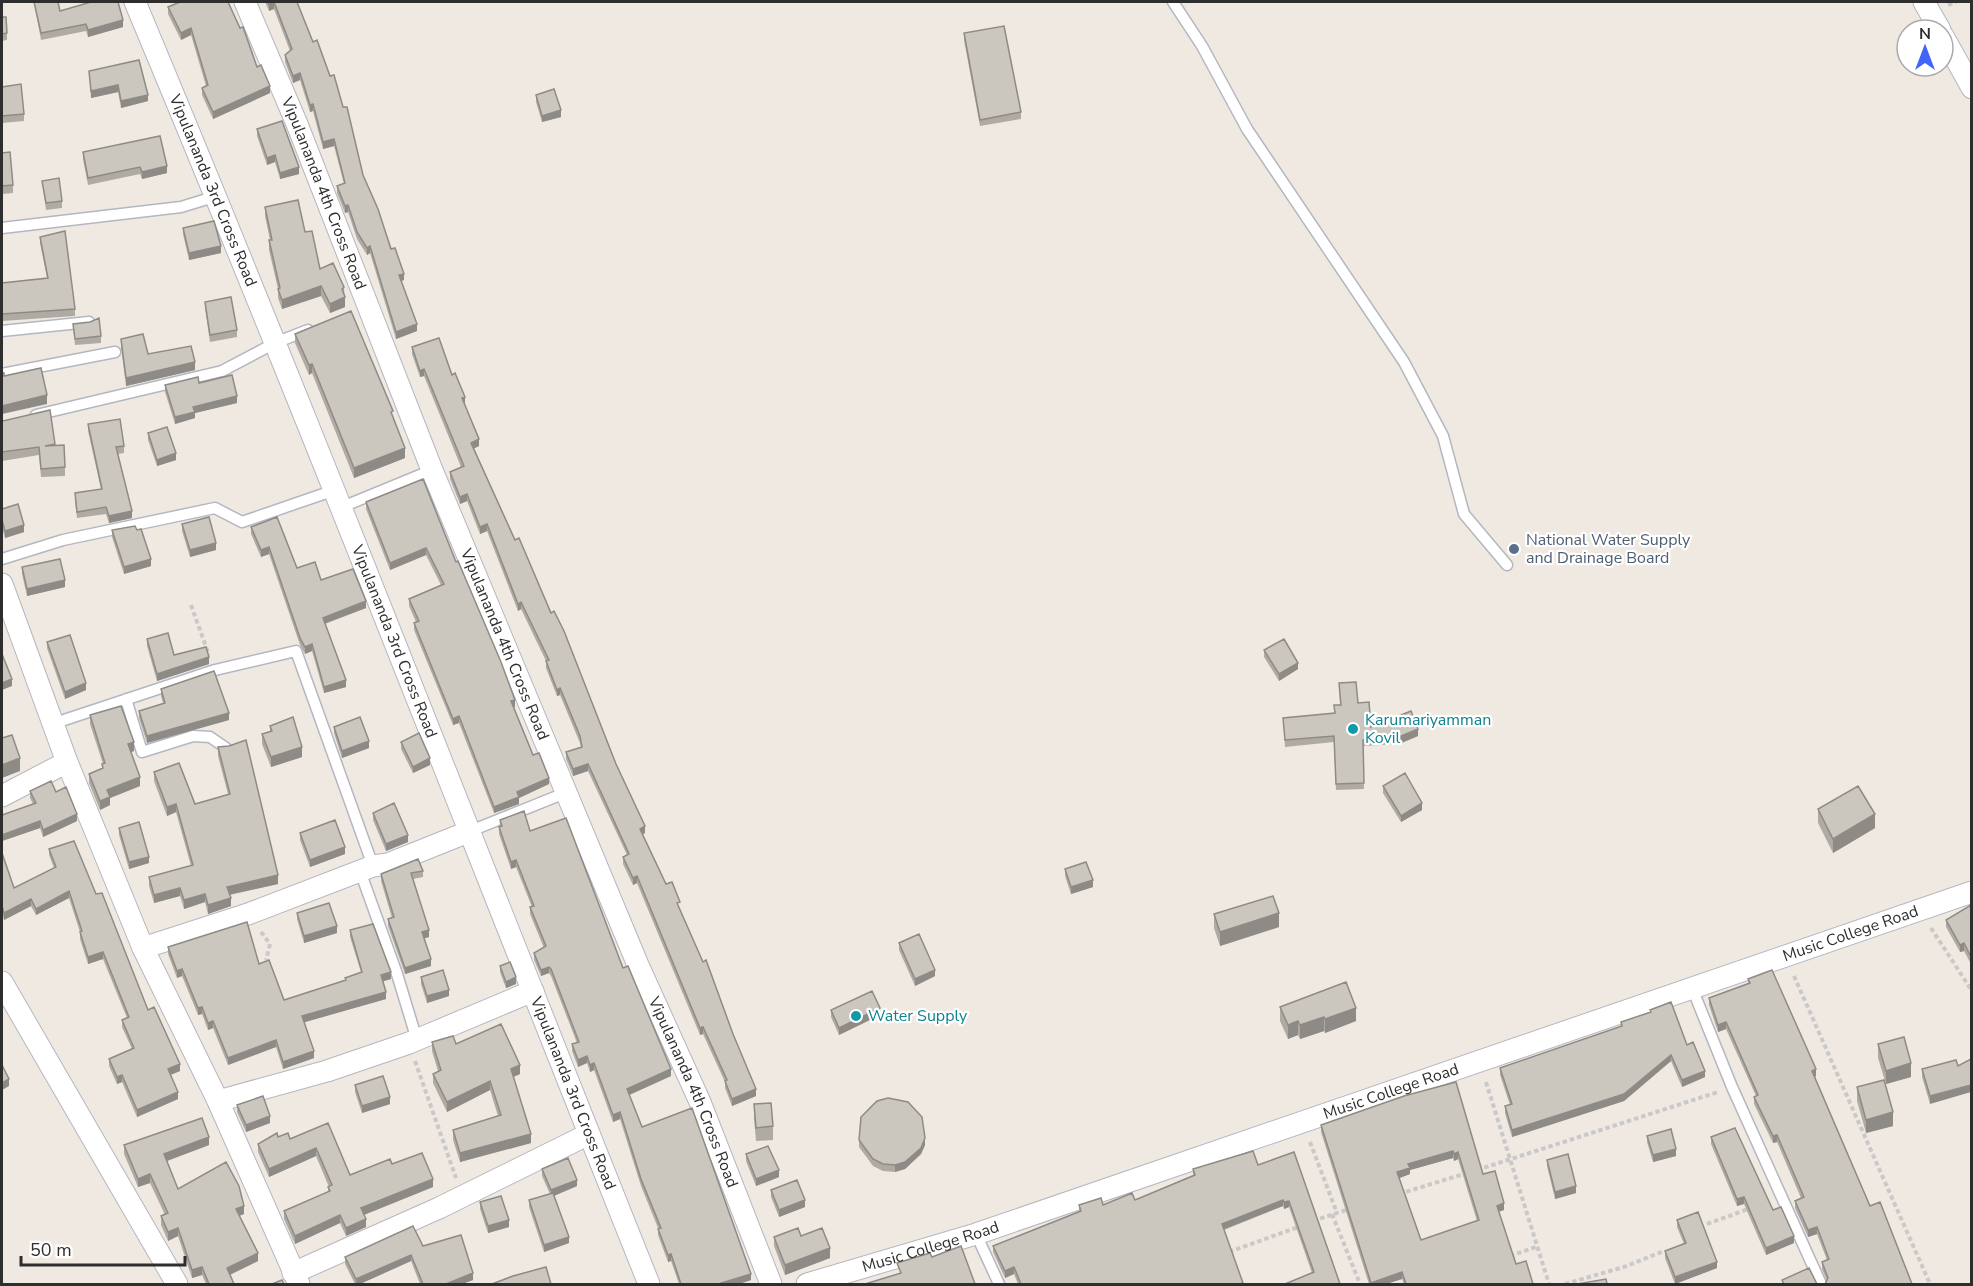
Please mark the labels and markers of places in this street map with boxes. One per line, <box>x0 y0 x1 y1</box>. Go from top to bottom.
place label: National Water Supply and Drainage Board <box>1526 529 1691 569</box>
marker: National Water Supply and Drainage Board <box>1507 542 1521 556</box>
place label: Karumariyamman Kovil <box>1365 709 1491 749</box>
marker: Karumariyamman Kovil <box>1346 722 1360 736</box>
place label: Water Supply <box>868 1005 968 1027</box>
marker: Water Supply <box>849 1009 863 1023</box>

